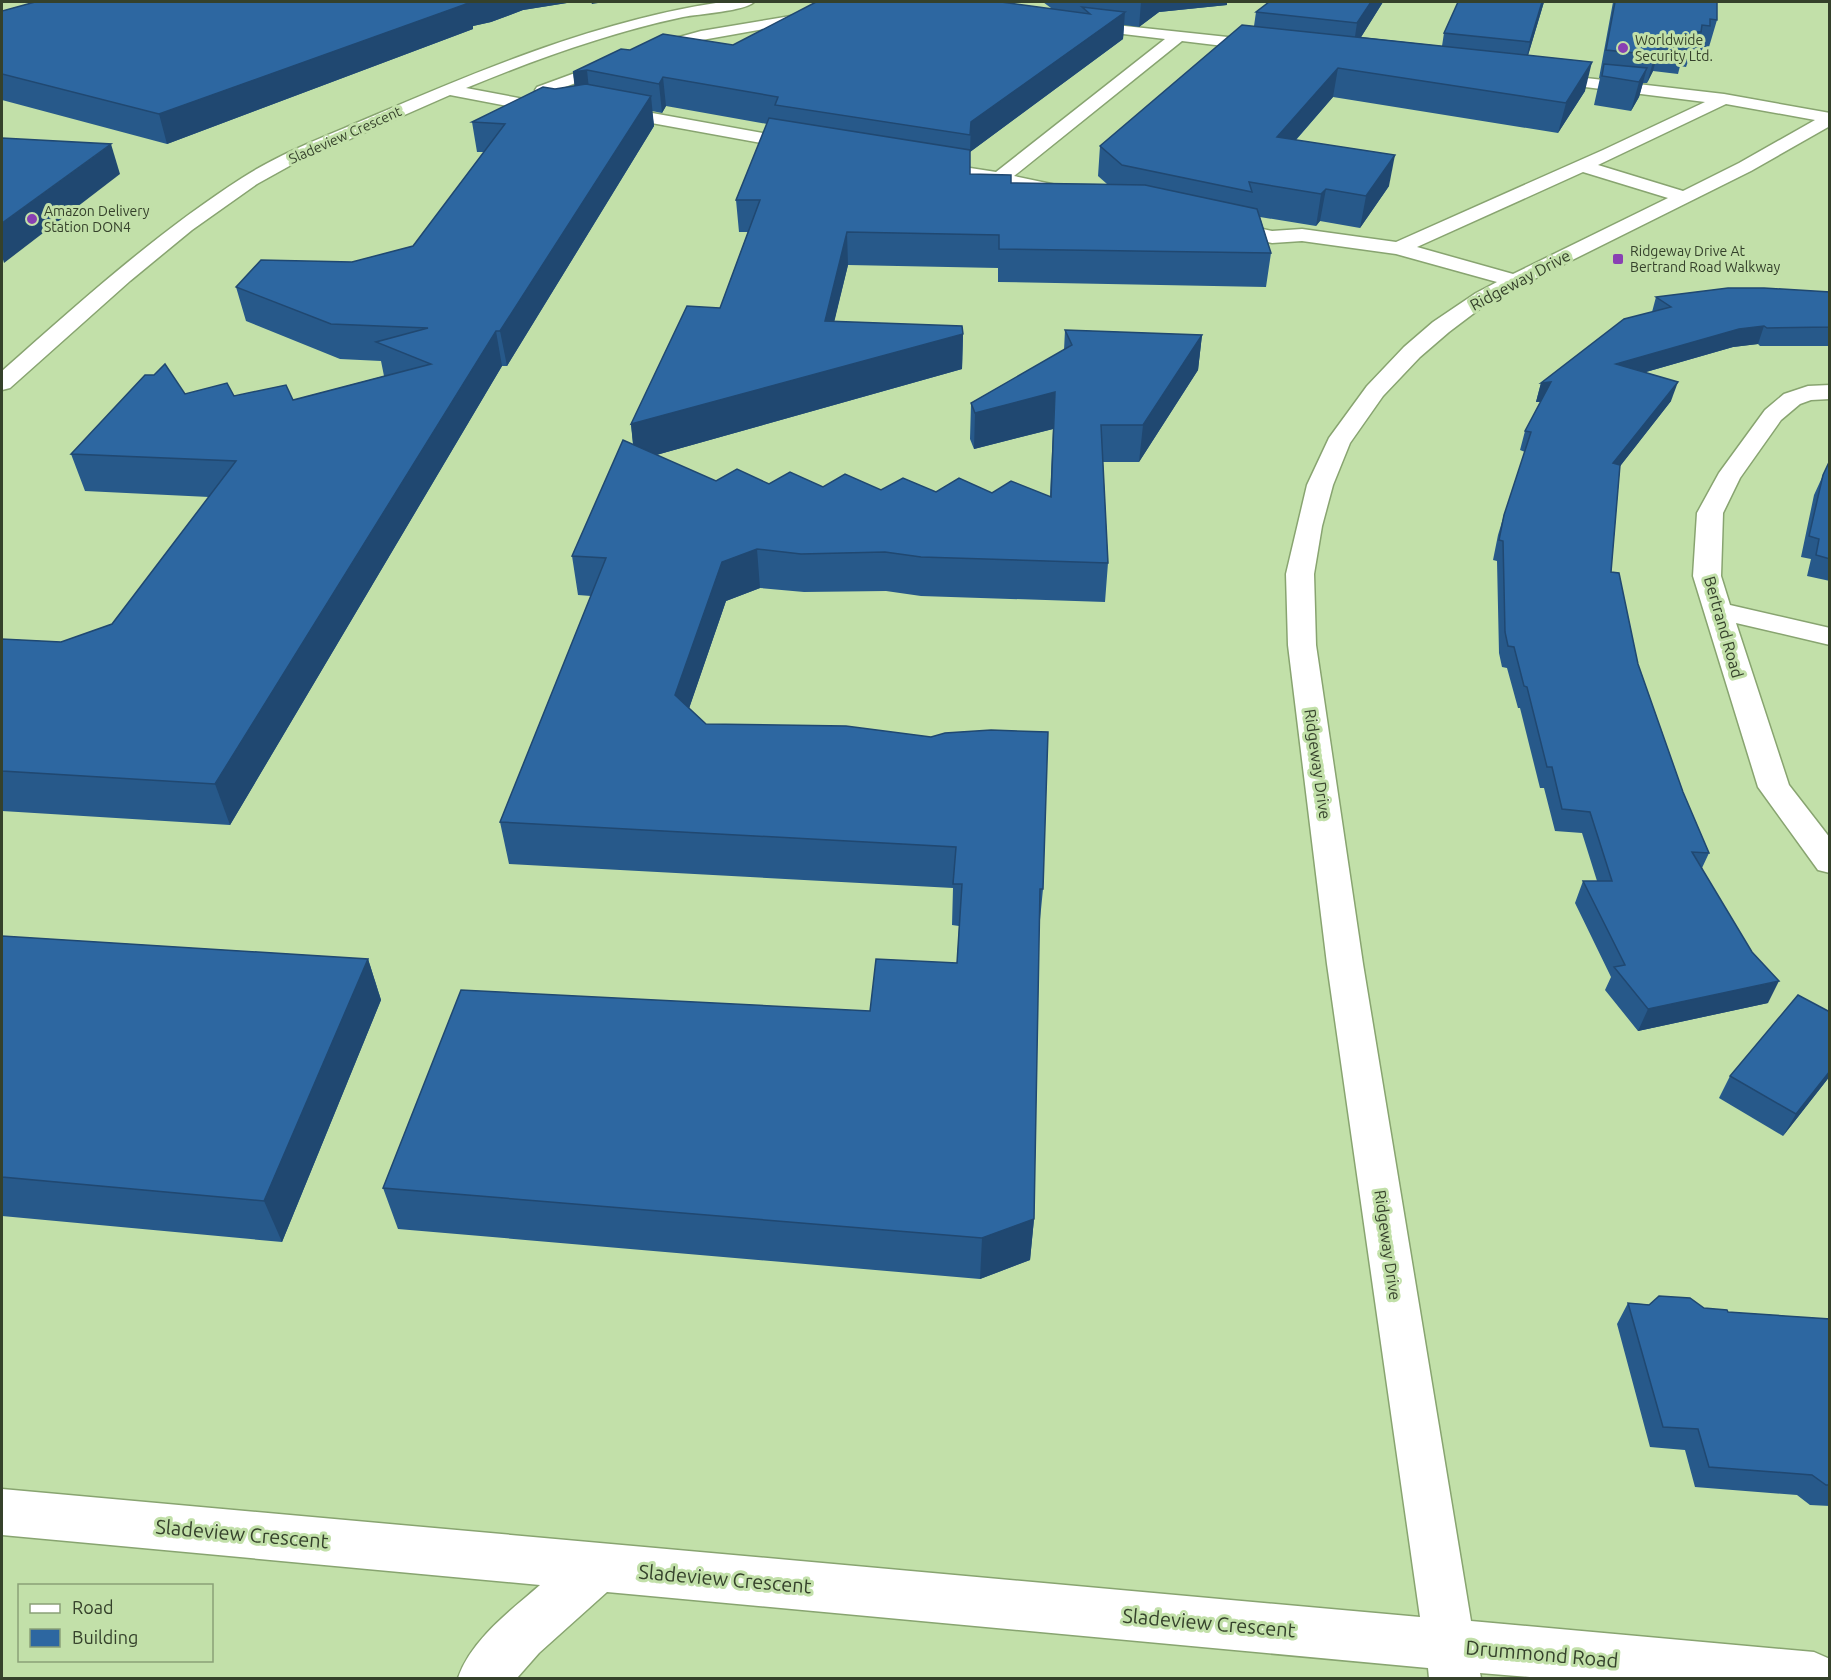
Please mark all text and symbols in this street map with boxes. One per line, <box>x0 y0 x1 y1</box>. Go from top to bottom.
place label: Worldwide Security Ltd. <box>1635 32 1713 64</box>
marker: Worldwide Security Ltd. <box>1616 41 1630 55</box>
street label: Sladeview Crescent <box>286 103 404 167</box>
place label: Amazon Delivery Station DON4 <box>44 203 150 235</box>
marker: Amazon Delivery Station DON4 <box>25 212 39 226</box>
place label: Ridgeway Drive At Bertrand Road Walkway <box>1630 243 1780 275</box>
street label: Ridgeway Drive <box>1467 246 1573 314</box>
marker: Ridgeway Drive At Bertrand Road Walkway <box>1611 252 1625 266</box>
street label: Bertrand Road <box>1701 574 1747 680</box>
street label: Ridgeway Drive <box>1301 708 1335 820</box>
street label: Ridgeway Drive <box>1371 1189 1405 1301</box>
street label: Sladeview Crescent <box>155 1514 330 1553</box>
street label: Sladeview Crescent <box>638 1559 813 1598</box>
legend <box>18 1584 213 1662</box>
text: Road <box>72 1597 114 1617</box>
street label: Sladeview Crescent <box>1122 1603 1297 1642</box>
text: Building <box>72 1627 138 1647</box>
street label: Drummond Road <box>1465 1635 1619 1672</box>

